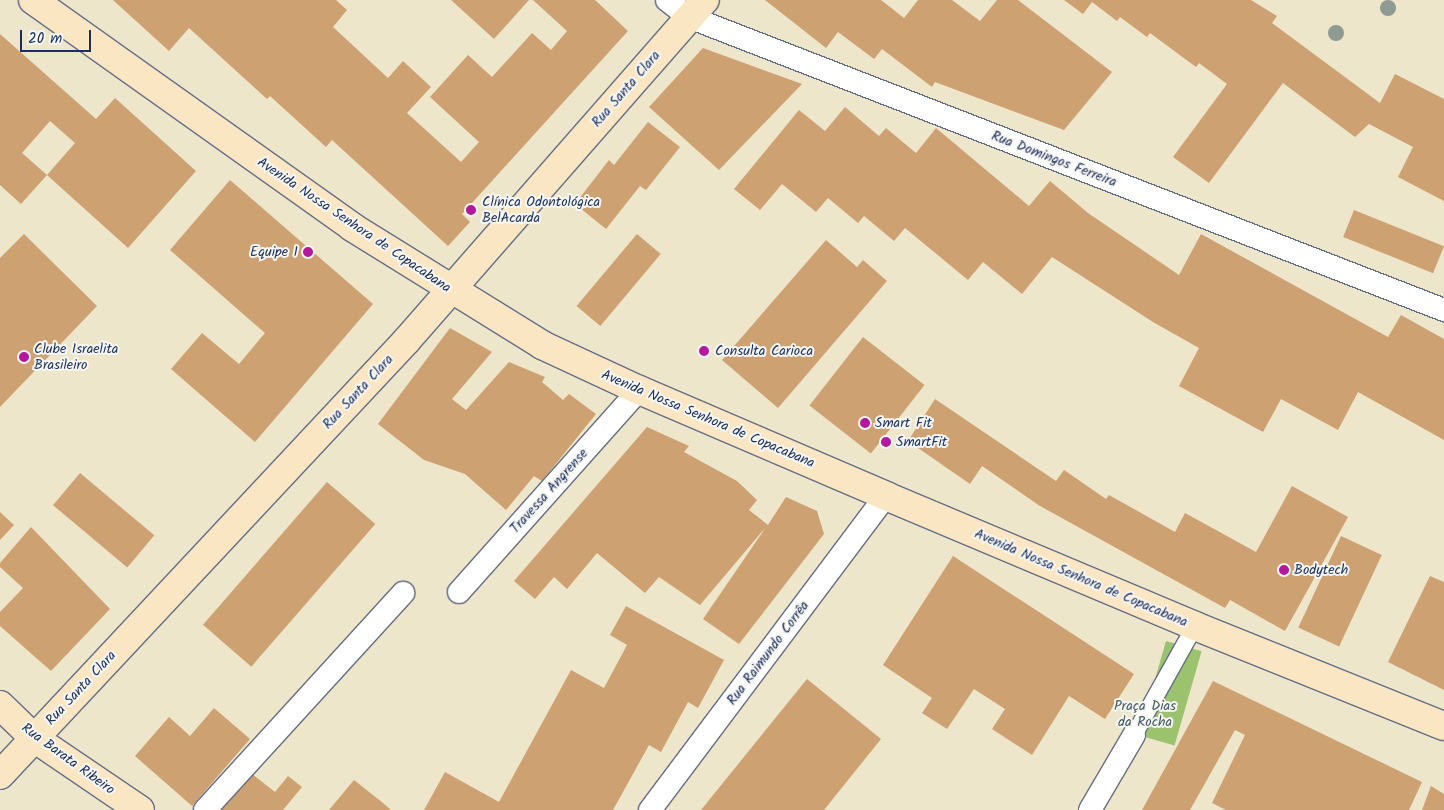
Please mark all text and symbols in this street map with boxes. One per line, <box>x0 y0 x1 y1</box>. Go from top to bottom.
scale bar <box>22 20 94 52</box>
text: 20 m <box>28 27 62 51</box>
street label: Rua Santa Clara <box>588 47 664 131</box>
street label: Rua Domingos Ferreira <box>989 127 1119 191</box>
street label: Avenida Nossa Senhora de Copacabana <box>254 154 454 296</box>
place label: Clínica Odontológica BelAcarda <box>482 194 600 226</box>
marker: Clínica Odontológica BelAcarda <box>464 203 478 217</box>
place label: Equipe 1 <box>250 244 298 260</box>
marker: Equipe 1 <box>302 246 314 258</box>
place label: Clube Israelita Brasileiro <box>34 341 118 374</box>
place label: Consulta Carioca <box>715 343 813 359</box>
marker: Consulta Carioca <box>697 344 711 358</box>
marker: Clube Israelita Brasileiro <box>18 351 30 363</box>
street label: Rua Santa Clara <box>319 351 397 433</box>
street label: Avenida Nossa Senhora de Copacabana <box>599 366 817 472</box>
place label: Smart Fit <box>875 415 932 431</box>
marker: Smart Fit <box>859 417 871 429</box>
place label: SmartFit <box>896 434 947 450</box>
marker: SmartFit <box>880 436 892 448</box>
street label: Travessa Angrense <box>507 445 591 537</box>
street label: Avenida Nossa Senhora de Copacabana <box>972 525 1190 631</box>
place label: Bodytech <box>1294 562 1348 578</box>
marker: Bodytech <box>1278 564 1290 576</box>
street label: Rua Raimundo Corrêa <box>723 598 813 708</box>
street label: Rua Santa Clara <box>42 647 120 729</box>
park label: Praça Dias da Rocha <box>1114 698 1176 730</box>
street label: Rua Barata Ribeiro <box>18 720 118 798</box>

